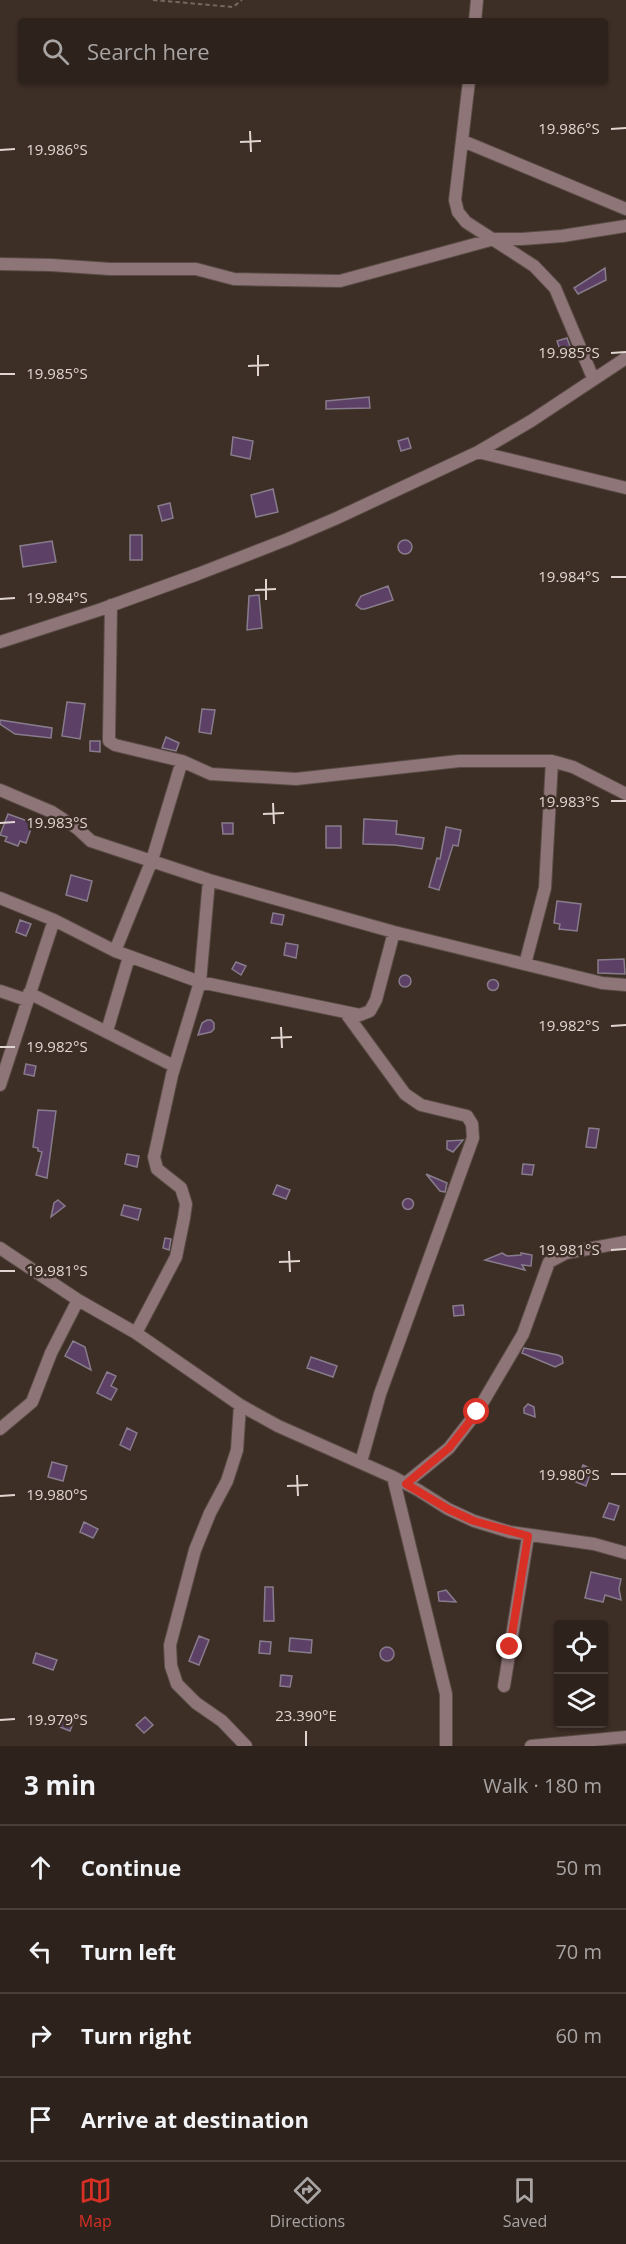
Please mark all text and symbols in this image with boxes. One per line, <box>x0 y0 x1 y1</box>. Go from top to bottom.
search box <box>18 18 608 84</box>
icon: search <box>39 35 72 68</box>
text: Search here <box>87 36 210 66</box>
text: 19.986°S <box>538 118 600 138</box>
text: 19.986°S <box>26 139 88 159</box>
text: 19.985°S <box>538 342 600 362</box>
text: 19.985°S <box>26 363 88 383</box>
text: 19.984°S <box>538 566 600 586</box>
text: 19.984°S <box>26 587 88 607</box>
text: 19.983°S <box>538 791 600 811</box>
text: 19.983°S <box>26 812 88 832</box>
text: 19.982°S <box>538 1015 600 1035</box>
text: 19.982°S <box>26 1036 88 1056</box>
text: 19.981°S <box>538 1239 600 1259</box>
text: 19.981°S <box>26 1260 88 1280</box>
route start <box>463 1398 489 1424</box>
text: 19.980°S <box>538 1464 600 1484</box>
text: 19.980°S <box>26 1484 88 1504</box>
map controls <box>554 1620 608 1728</box>
button: locate <box>554 1620 608 1674</box>
route end <box>496 1633 522 1659</box>
button: layers <box>554 1674 608 1728</box>
text: 23.390°E <box>275 1705 337 1725</box>
text: 19.979°S <box>26 1709 88 1729</box>
text: 3 min <box>24 1767 96 1803</box>
text: Walk · 180 m <box>483 1772 602 1799</box>
icon: ahead <box>24 1851 57 1884</box>
text: Continue <box>81 1852 181 1882</box>
text: 50 m <box>555 1854 602 1881</box>
icon: left <box>24 1935 57 1968</box>
text: Turn left <box>81 1936 176 1966</box>
text: 70 m <box>555 1938 602 1965</box>
icon: right <box>24 2019 57 2052</box>
text: Turn right <box>81 2020 192 2050</box>
text: 60 m <box>555 2022 602 2049</box>
icon: arrive <box>24 2103 57 2136</box>
text: Arrive at destination <box>81 2104 309 2134</box>
tab: Map <box>79 2174 112 2232</box>
tab: Directions <box>269 2174 345 2232</box>
tab: Saved <box>503 2174 547 2232</box>

